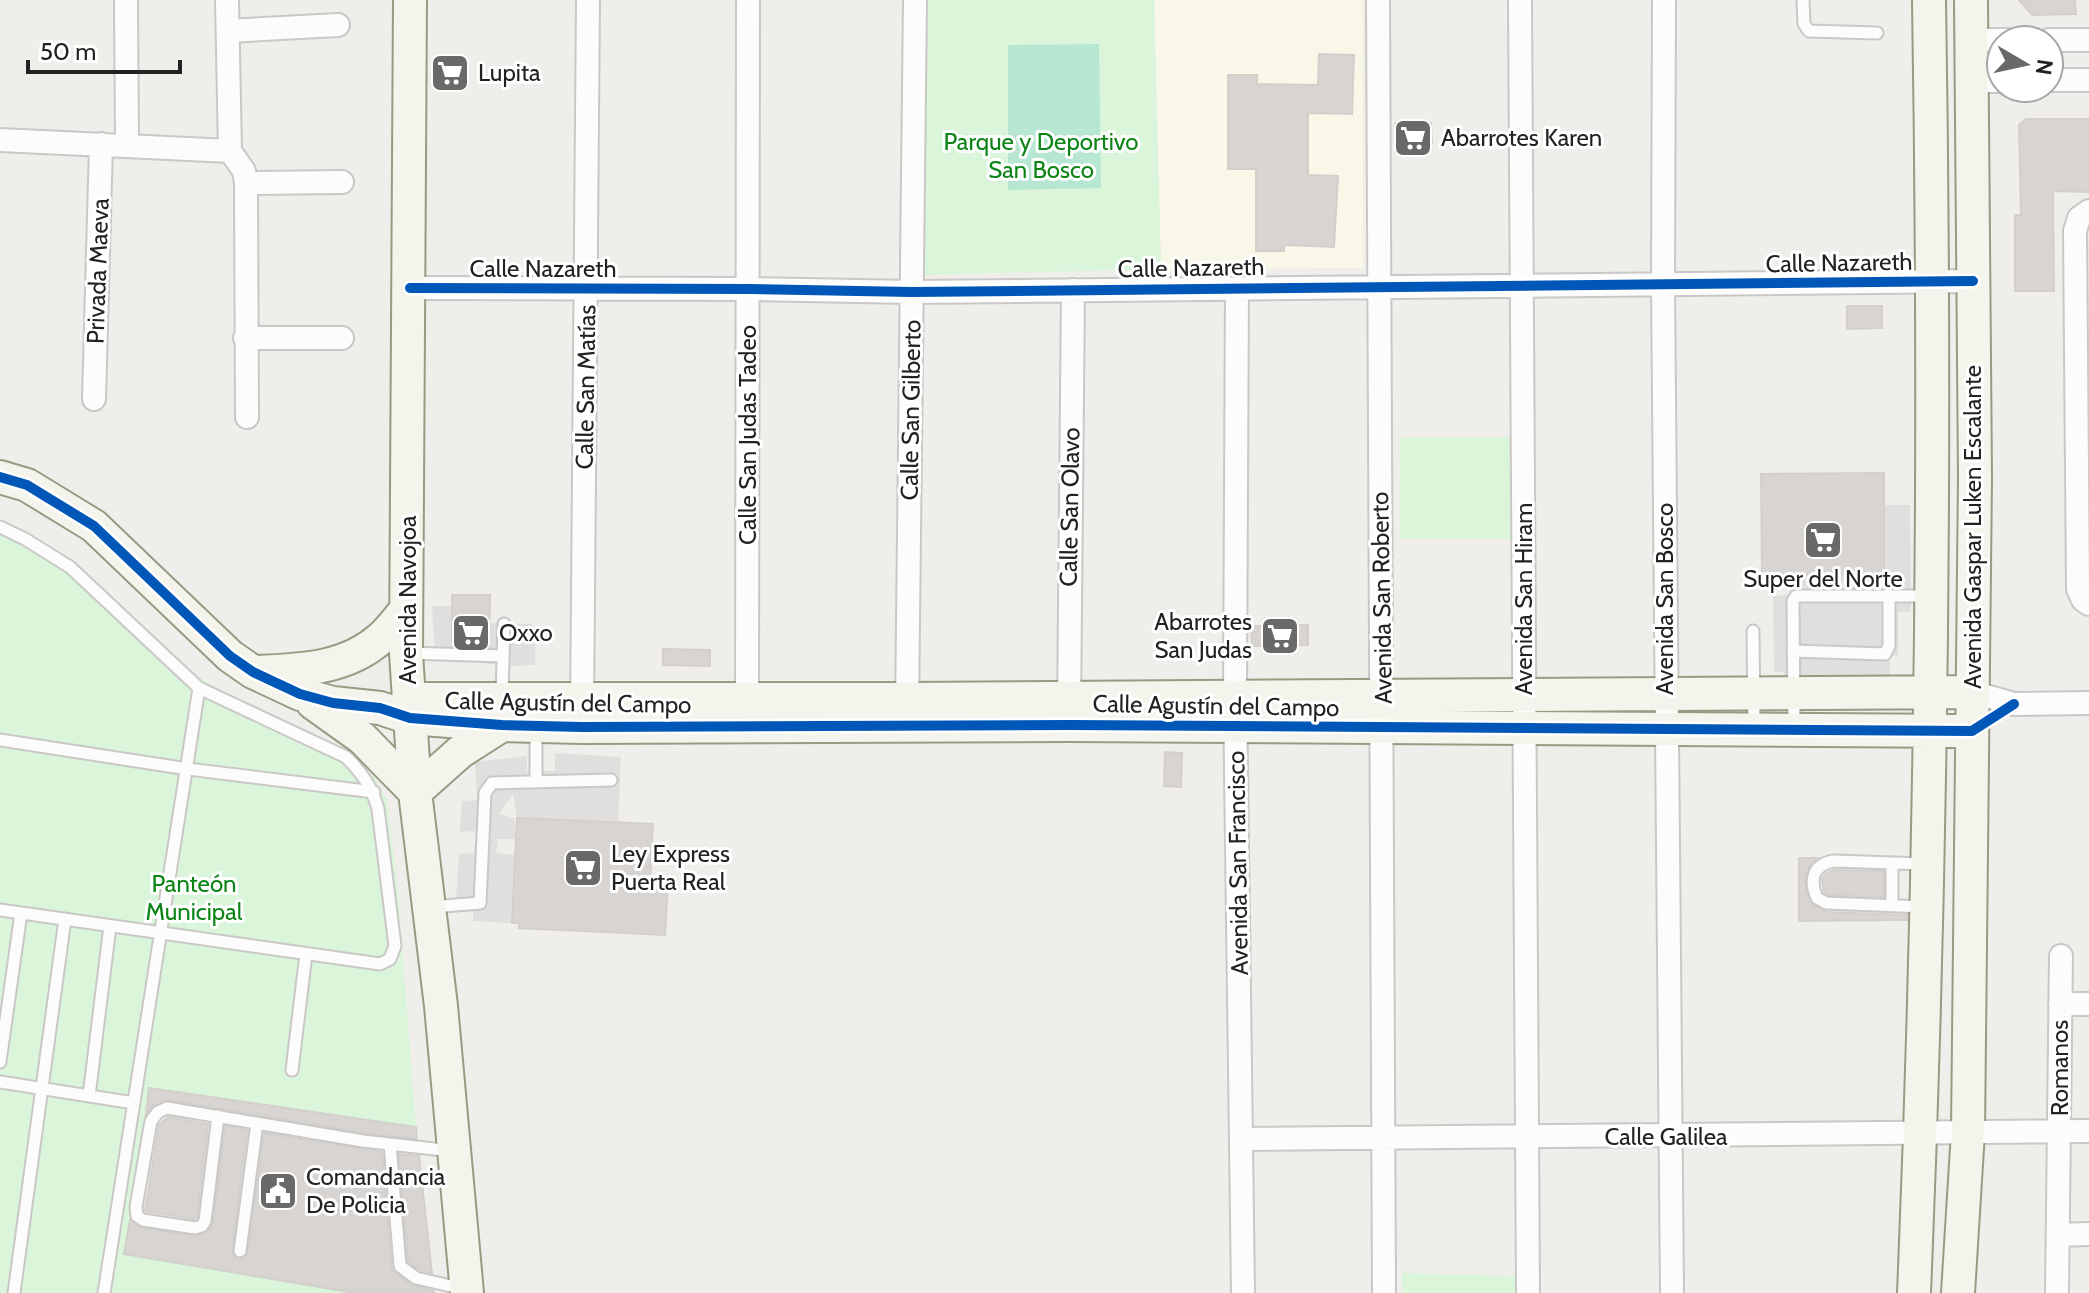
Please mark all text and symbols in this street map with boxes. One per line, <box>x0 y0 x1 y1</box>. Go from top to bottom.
scale bar <box>28 24 180 74</box>
north arrow <box>1985 24 2065 104</box>
text: 50 m <box>40 37 96 66</box>
supermarket icon: Lupita <box>429 52 471 94</box>
text: N <box>2030 57 2059 77</box>
place label: Lupita <box>478 58 541 87</box>
supermarket icon: Abarrotes Karen <box>1392 117 1434 159</box>
place label: Abarrotes Karen <box>1441 123 1602 152</box>
park label: Parque y Deportivo San Bosco <box>943 127 1139 184</box>
street label: Privada Maeva <box>80 197 115 344</box>
street label: Calle Nazareth <box>1765 247 1913 278</box>
street label: Calle Nazareth <box>1117 252 1265 283</box>
street label: Calle Nazareth <box>470 254 616 283</box>
street label: Calle San Matías <box>570 304 601 470</box>
street label: Calle San Gilberto <box>894 319 927 501</box>
street label: Calle San Judas Tadeo <box>733 325 762 545</box>
street label: Avenida Gaspar Luken Escalante <box>1958 365 1987 689</box>
street label: Calle San Olavo <box>1054 427 1085 587</box>
street label: Avenida San Roberto <box>1365 492 1398 705</box>
street label: Avenida San Hiram <box>1509 503 1538 695</box>
street label: Avenida San Bosco <box>1650 503 1679 695</box>
street label: Avenida Navojoa <box>393 515 422 684</box>
supermarket icon: Super del Norte <box>1802 519 1844 561</box>
place label: Super del Norte <box>1743 564 1903 593</box>
place label: Abarrotes San Judas <box>1154 607 1252 664</box>
supermarket icon: Oxxo <box>450 612 492 654</box>
supermarket icon: Abarrotes San Judas <box>1259 615 1301 657</box>
place label: Oxxo <box>499 618 553 647</box>
street label: Calle Agustín del Campo <box>444 686 692 719</box>
street label: Calle Agustín del Campo <box>1092 689 1340 722</box>
street label: Avenida San Francisco <box>1221 750 1254 976</box>
place label: Ley Express Puerta Real <box>611 839 730 896</box>
supermarket icon: Ley Express Puerta Real <box>562 847 604 889</box>
park label: Panteón Municipal <box>146 869 243 926</box>
street label: Romanos <box>2045 1020 2074 1116</box>
street label: Calle Galilea <box>1605 1122 1728 1151</box>
place label: Comandancia De Policia <box>306 1162 446 1219</box>
public building icon: Comandancia De Policia <box>257 1170 299 1212</box>

